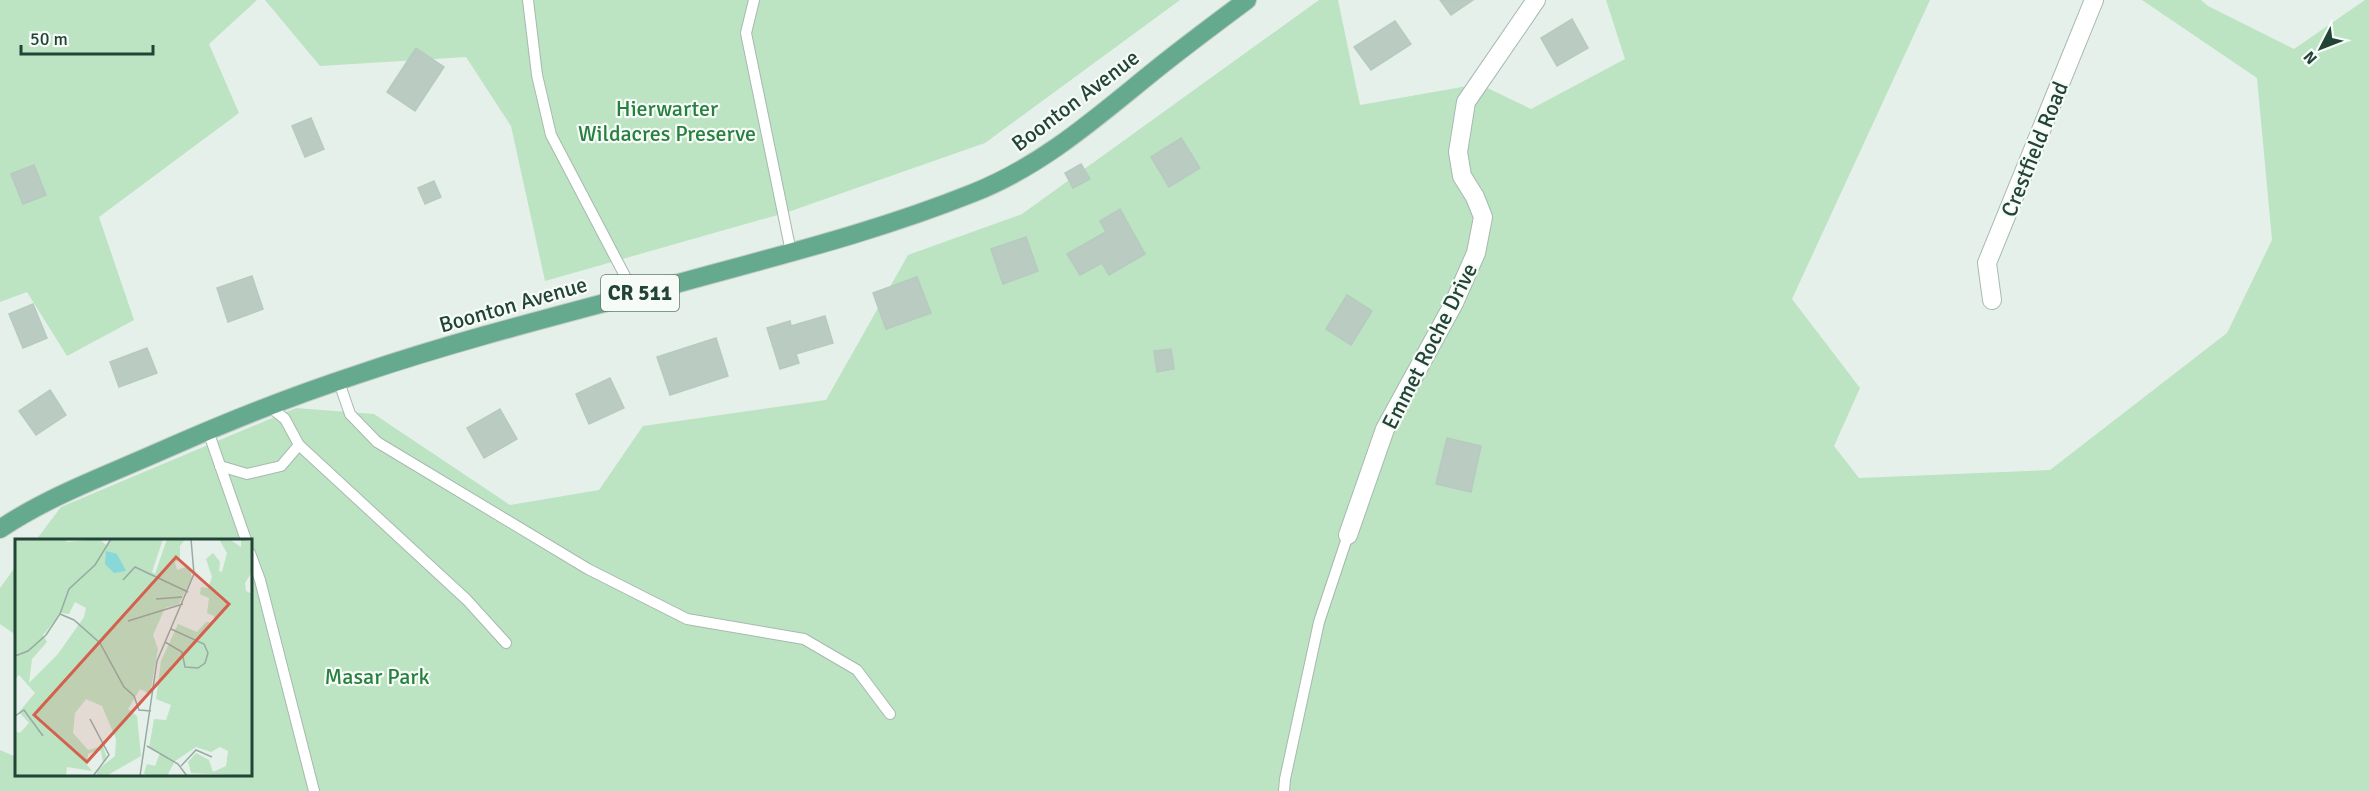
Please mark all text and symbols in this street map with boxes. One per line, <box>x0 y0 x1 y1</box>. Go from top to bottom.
scale bar <box>21 18 153 56</box>
north arrow <box>2291 18 2351 78</box>
text: 50 m <box>30 28 68 50</box>
street label: Boonton Avenue <box>1006 44 1144 157</box>
text: N <box>2299 47 2322 68</box>
street label: Crestfield Road <box>1995 78 2074 221</box>
park label: Hierwarter Wildacres Preserve <box>578 95 756 147</box>
street label: Emmet Roche Drive <box>1376 259 1483 434</box>
street label: Boonton Avenue <box>436 270 590 339</box>
road number: CR 511 <box>601 275 679 311</box>
inset map <box>15 539 252 776</box>
park label: Masar Park <box>325 663 429 690</box>

